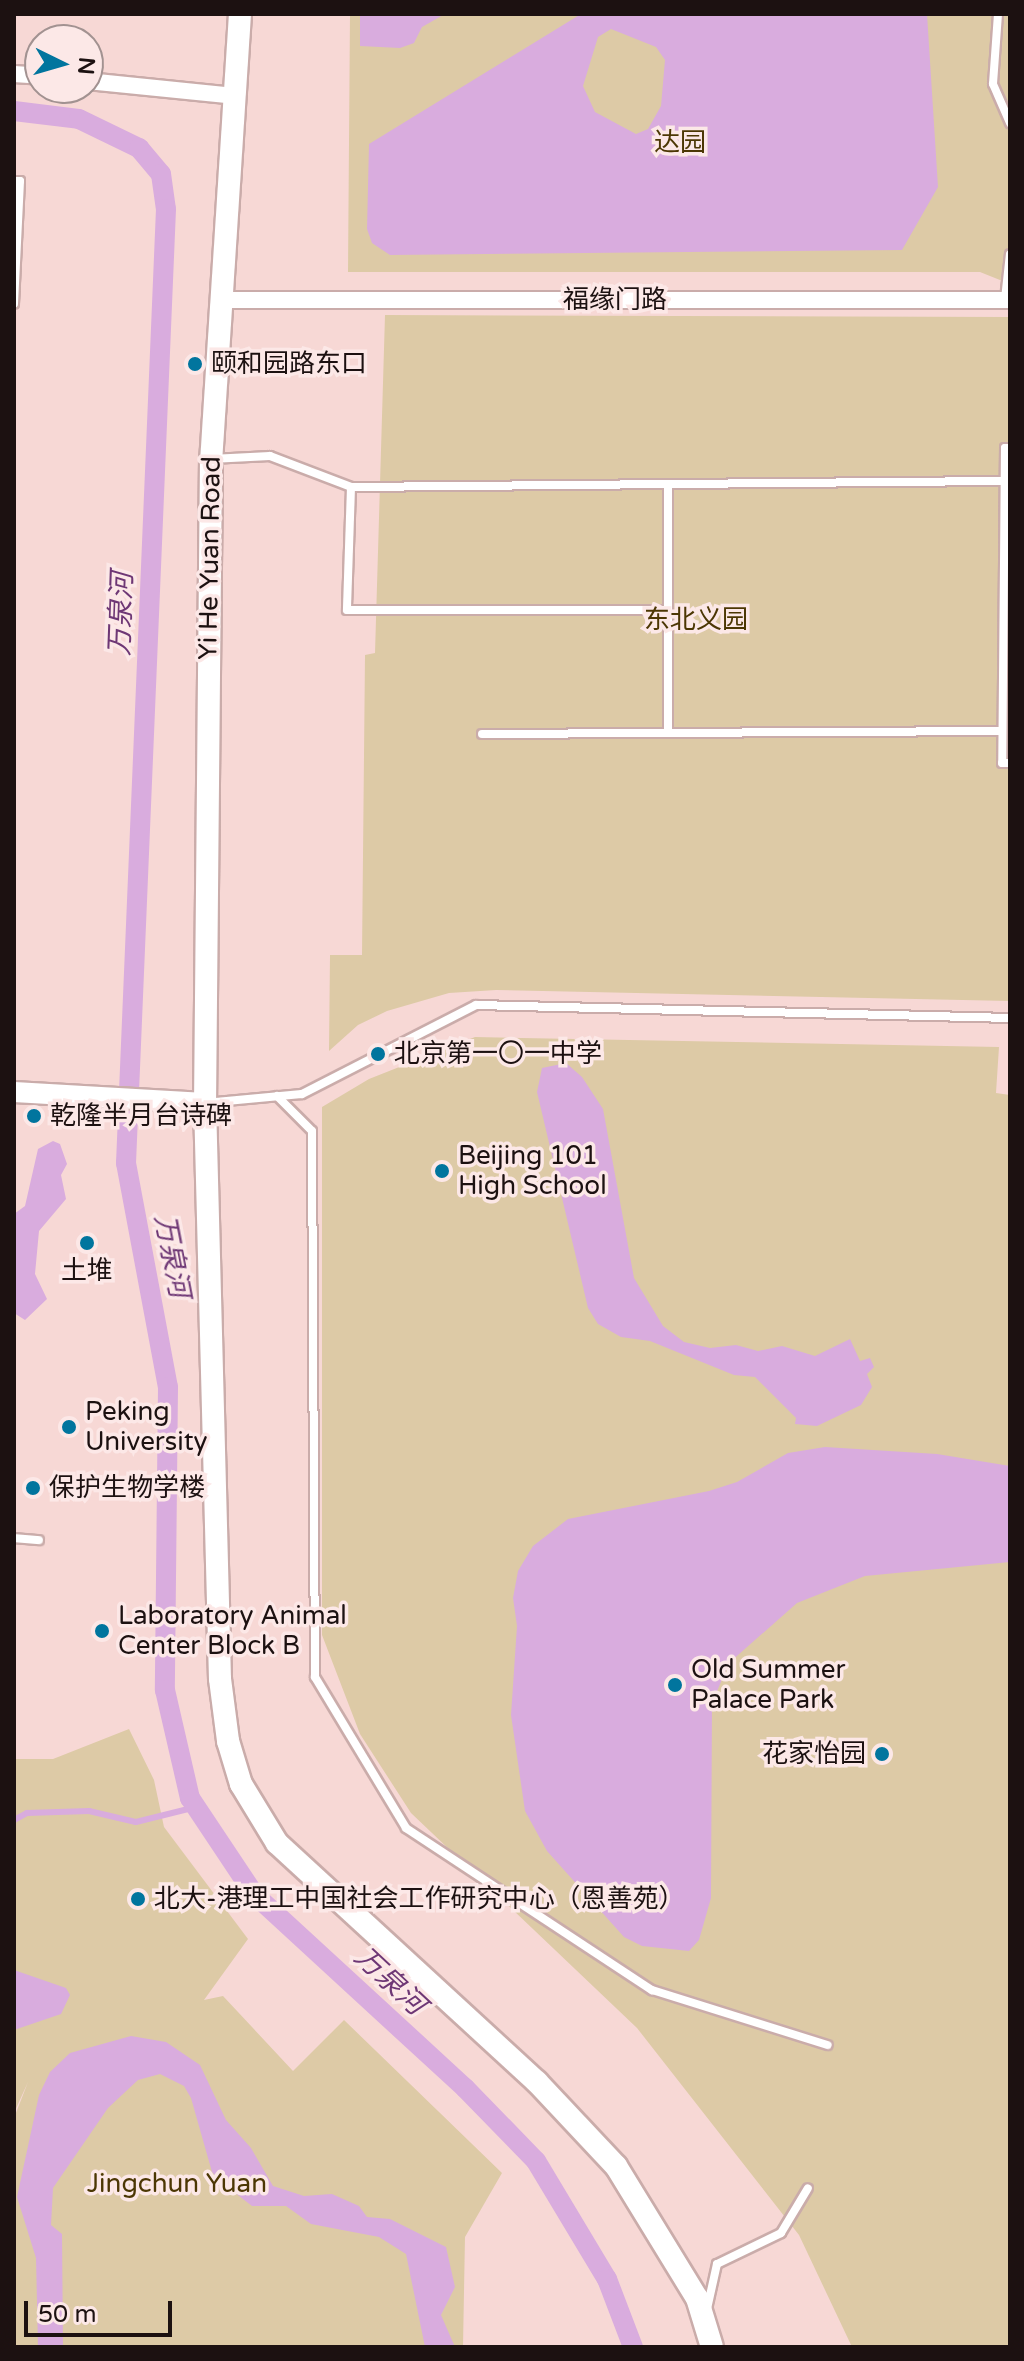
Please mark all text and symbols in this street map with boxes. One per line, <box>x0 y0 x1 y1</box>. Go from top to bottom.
north arrow <box>24 24 104 104</box>
text: N <box>72 56 100 76</box>
park label: 达园 <box>654 127 706 159</box>
street label: 福缘门路 <box>563 284 667 316</box>
place label: 颐和园路东口 <box>211 348 367 380</box>
marker: 颐和园路东口 <box>186 355 204 373</box>
street label: Yi He Yuan Road <box>193 456 227 660</box>
water label: 万泉河 <box>103 571 139 657</box>
park label: 东北义园 <box>644 604 748 636</box>
place label: 北京第一〇一中学 <box>394 1038 602 1070</box>
marker: 北京第一〇一中学 <box>369 1045 387 1063</box>
place label: 乾隆半月台诗碑 <box>50 1100 232 1132</box>
marker: 乾隆半月台诗碑 <box>25 1107 43 1125</box>
place label: Beijing 101 High School <box>458 1140 607 1202</box>
marker: Beijing 101 High School <box>433 1162 451 1180</box>
water label: 万泉河 <box>147 1212 197 1300</box>
marker: 土堆 <box>78 1234 96 1252</box>
place label: 土堆 <box>61 1255 113 1287</box>
place label: Peking University <box>85 1396 208 1458</box>
marker: Peking University <box>60 1418 78 1436</box>
place label: 保护生物学楼 <box>49 1472 205 1504</box>
marker: 保护生物学楼 <box>24 1479 42 1497</box>
place label: Laboratory Animal Center Block B <box>118 1600 347 1662</box>
marker: Laboratory Animal Center Block B <box>93 1622 111 1640</box>
place label: Old Summer Palace Park <box>691 1654 846 1716</box>
marker: Old Summer Palace Park <box>666 1676 684 1694</box>
place label: 花家怡园 <box>762 1738 866 1770</box>
marker: 花家怡园 <box>873 1745 891 1763</box>
place label: 北大-港理工中国社会工作研究中心（恩善苑） <box>154 1883 685 1915</box>
marker: 北大-港理工中国社会工作研究中心（恩善苑） <box>129 1890 147 1908</box>
water label: 万泉河 <box>348 1940 432 2022</box>
park label: Jingchun Yuan <box>87 2168 267 2200</box>
scale bar <box>28 2285 176 2335</box>
text: 50 m <box>38 2300 96 2329</box>

